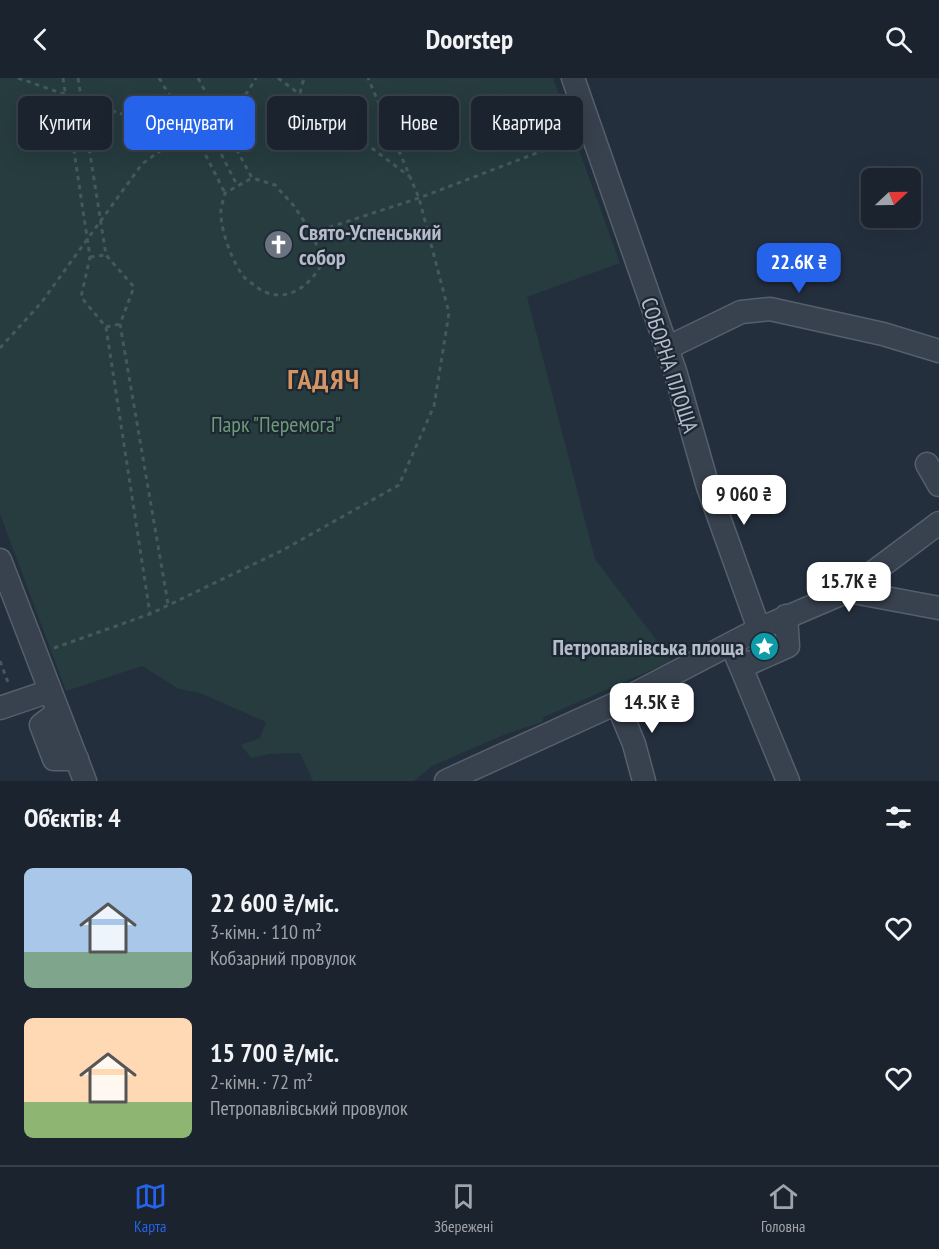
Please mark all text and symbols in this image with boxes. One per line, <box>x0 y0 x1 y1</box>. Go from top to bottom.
text: Doorstep <box>426 22 513 56</box>
icon: back <box>24 23 57 56</box>
icon: search <box>882 23 915 56</box>
chip: Купити <box>18 96 112 150</box>
chip: Орендувати <box>124 96 255 150</box>
chip: Фільтри <box>267 96 367 150</box>
chip: Нове <box>379 96 459 150</box>
chip: Квартира <box>471 96 583 150</box>
north arrow <box>861 168 921 228</box>
map controls <box>861 168 921 228</box>
place label: Свято-Успенський собор <box>299 218 441 271</box>
church icon: Свято-Успенський собор <box>262 229 294 261</box>
pin: 22.6K ₴ <box>744 243 854 294</box>
text: 22.6K ₴ <box>771 249 827 275</box>
street label: СОБОРНА ПЛОЩА <box>635 294 705 437</box>
district label: ГАДЯЧ <box>287 360 361 397</box>
park label: Парк "Перемога" <box>211 410 341 438</box>
pin: 9 060 ₴ <box>689 475 799 526</box>
text: 9 060 ₴ <box>716 481 772 507</box>
pin: 15.7K ₴ <box>794 562 904 613</box>
text: 15.7K ₴ <box>821 568 877 594</box>
place icon: Петропавлівська площа <box>749 631 781 663</box>
place label: Петропавлівська площа <box>552 633 744 661</box>
pin: 14.5K ₴ <box>597 683 707 734</box>
text: 14.5K ₴ <box>624 689 680 715</box>
text: Об’єктів: 4 <box>24 801 121 834</box>
icon: filters <box>882 801 915 834</box>
text: 22 600 ₴/міс. <box>210 886 339 919</box>
icon: home <box>72 892 144 964</box>
icon: heart <box>882 912 915 945</box>
text: 3-кімн. · 110 m² <box>210 919 322 945</box>
text: Кобзарний провулок <box>210 945 356 971</box>
text: 15 700 ₴/міс. <box>210 1036 339 1069</box>
icon: home <box>72 1042 144 1114</box>
icon: heart <box>882 1062 915 1095</box>
text: 2-кімн. · 72 m² <box>210 1069 313 1095</box>
text: Петропавлівський провулок <box>210 1095 408 1121</box>
tab: Карта <box>134 1180 167 1236</box>
tab: Збережені <box>434 1180 494 1236</box>
tab: Головна <box>761 1180 805 1236</box>

